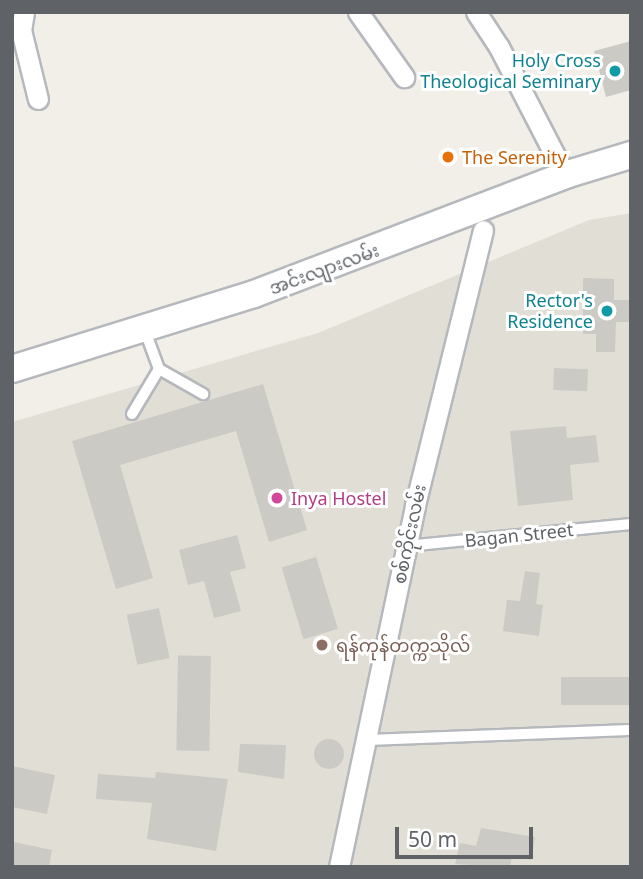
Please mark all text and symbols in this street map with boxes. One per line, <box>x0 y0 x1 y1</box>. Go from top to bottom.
place label: Holy Cross Theological Seminary <box>420 50 601 92</box>
marker: Holy Cross Theological Seminary <box>607 63 623 79</box>
place label: The Serenity <box>462 146 567 168</box>
marker: The Serenity <box>440 149 456 165</box>
street label: အင်းလျားလမ်း <box>266 239 382 299</box>
place label: Rector's Residence <box>507 290 593 332</box>
marker: Rector's Residence <box>599 303 615 319</box>
street label: စစ်ကိုင်းလမ်း <box>388 482 430 586</box>
place label: Inya Hostel <box>291 487 386 509</box>
marker: Inya Hostel <box>269 490 285 506</box>
street label: Bagan Street <box>464 519 574 551</box>
place label: ရန်ကုန်တက္ကသိုလ် <box>336 634 470 656</box>
marker: ရန်ကုန်တက္ကသိုလ် <box>314 637 330 653</box>
scale bar <box>398 812 536 856</box>
text: 50 m <box>408 825 457 853</box>

